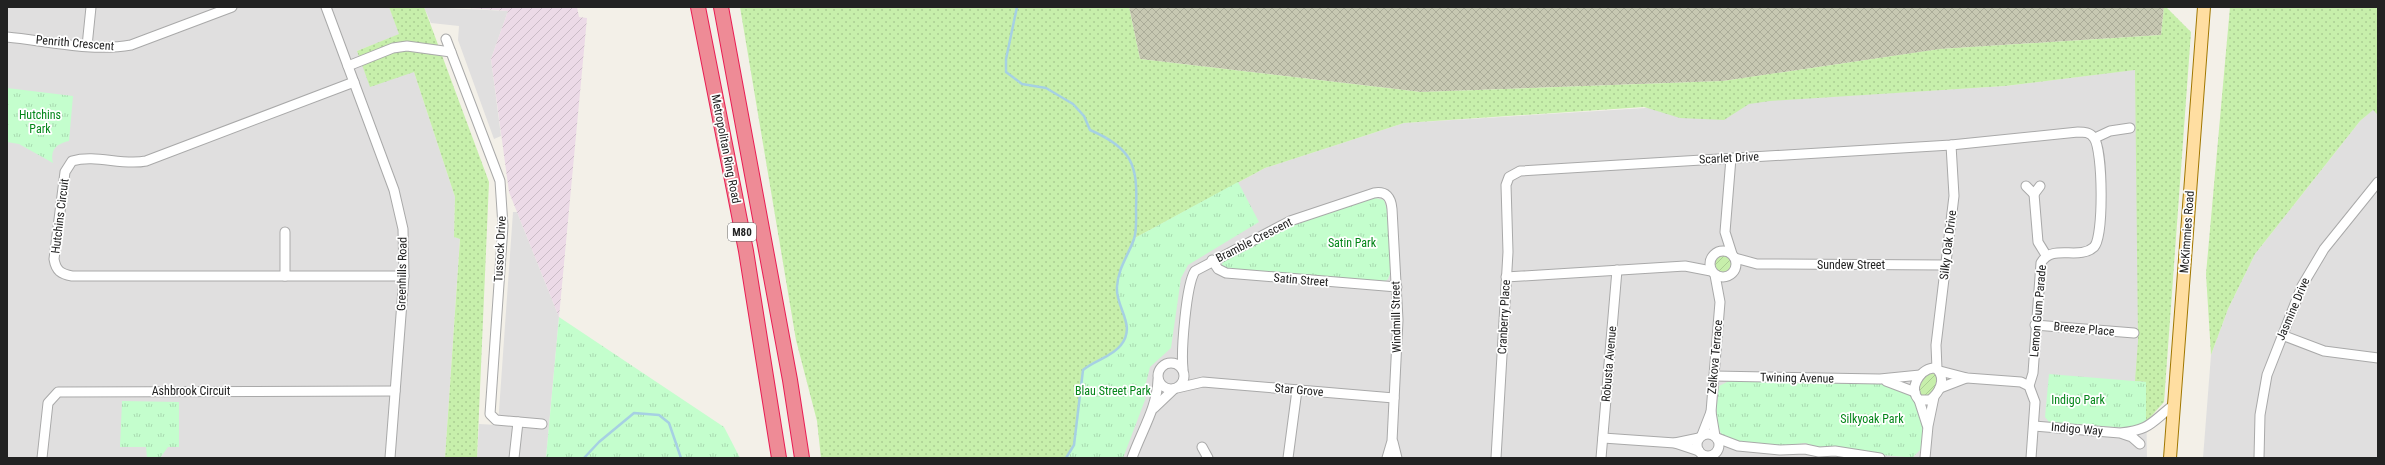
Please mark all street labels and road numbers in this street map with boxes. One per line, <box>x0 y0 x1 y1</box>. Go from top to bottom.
street label: Penrith Crescent <box>35 33 115 53</box>
street label: Metropolitan Ring Road <box>709 93 743 205</box>
street label: Scarlet Drive <box>1699 149 1760 167</box>
street label: Hutchins Circuit <box>48 177 72 254</box>
street label: McKimmies Road <box>2177 190 2197 274</box>
street label: Silky Oak Drive <box>1937 209 1959 281</box>
street label: Tussock Drive <box>491 215 509 282</box>
street label: Bramble Crescent <box>1213 215 1295 265</box>
road number: M80 <box>728 223 756 241</box>
street label: Greenhills Road <box>394 237 410 311</box>
street label: Sundew Street <box>1817 258 1885 272</box>
street label: Lemon Gum Parade <box>2027 264 2049 358</box>
street label: Satin Street <box>1273 271 1329 289</box>
street label: Jasmine Drive <box>2273 275 2313 343</box>
street label: Cranberry Place <box>1495 279 1513 355</box>
street label: Windmill Street <box>1388 281 1404 353</box>
street label: Zelkova Terrace <box>1705 319 1725 395</box>
street label: Breeze Place <box>2053 319 2115 339</box>
street label: Robusta Avenue <box>1599 325 1619 403</box>
street label: Twining Avenue <box>1760 370 1835 386</box>
street label: Star Grove <box>1274 381 1324 399</box>
street label: Ashbrook Circuit <box>152 384 231 398</box>
street label: Indigo Way <box>2051 420 2103 438</box>

